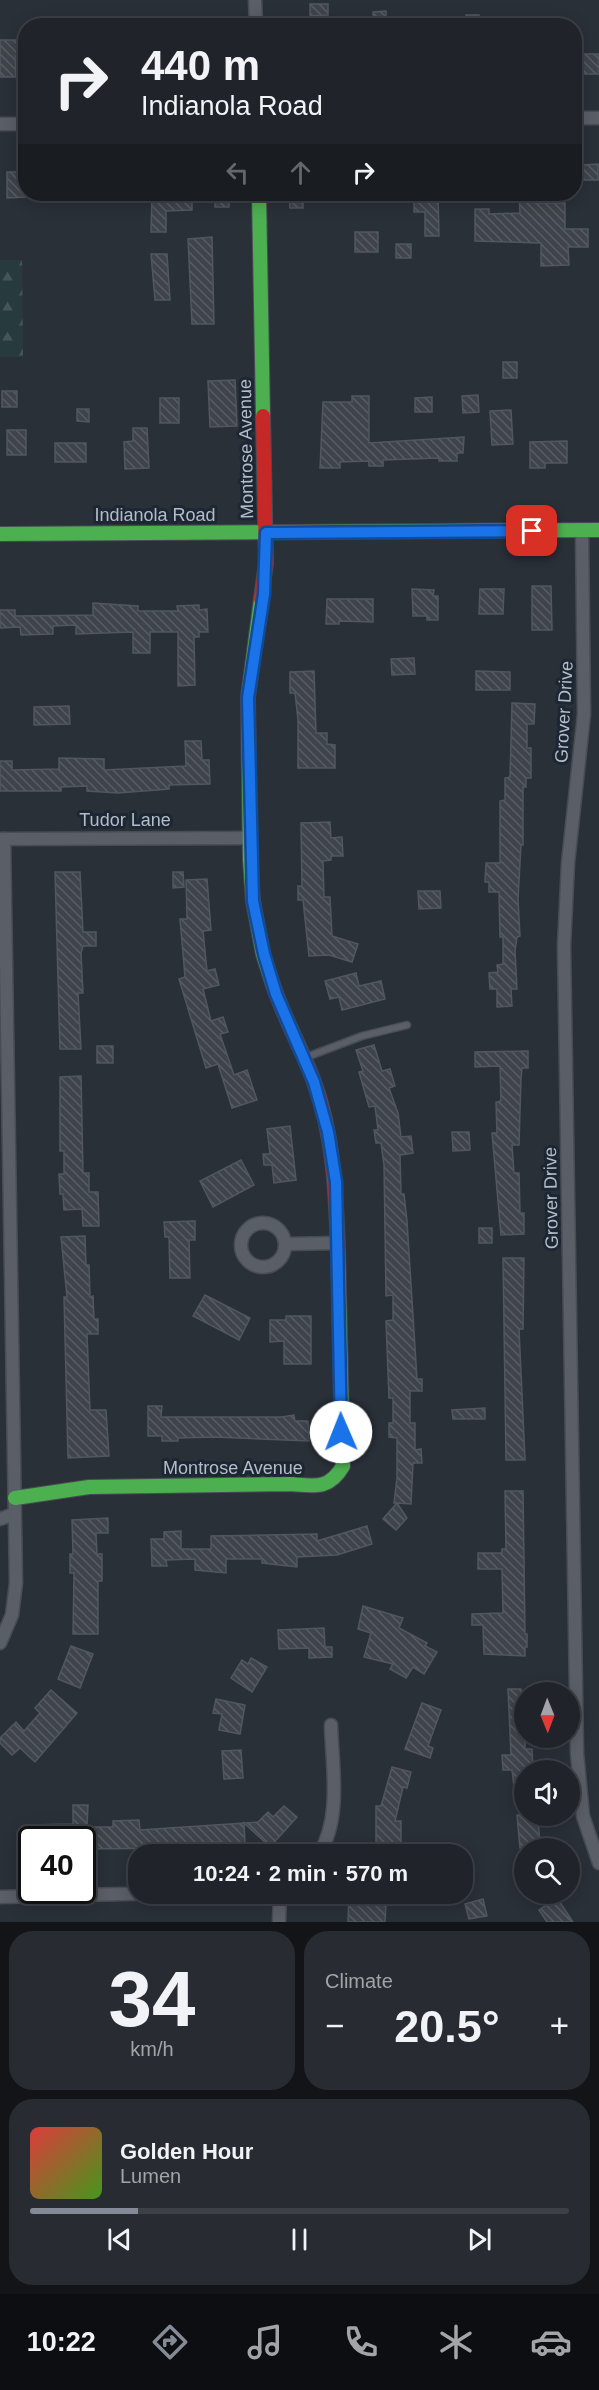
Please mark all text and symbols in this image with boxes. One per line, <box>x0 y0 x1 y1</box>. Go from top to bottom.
icon: right <box>42 42 120 120</box>
text: 440 m <box>141 42 260 89</box>
text: Indianola Road <box>141 91 323 121</box>
icon: left <box>221 156 254 189</box>
icon: ahead <box>284 156 317 189</box>
icon: right <box>347 156 380 189</box>
street label: Montrose Avenue <box>235 379 257 519</box>
street label: Indianola Road <box>94 505 216 525</box>
pin <box>506 505 557 556</box>
icon: arrive <box>515 514 548 547</box>
street label: Grover Drive <box>551 661 577 763</box>
street label: Tudor Lane <box>79 810 171 830</box>
street label: Grover Drive <box>540 1147 562 1249</box>
position arrow <box>309 1400 373 1464</box>
street label: Montrose Avenue <box>163 1458 303 1478</box>
north arrow <box>514 1682 580 1748</box>
map controls <box>514 1682 580 1904</box>
button: sound <box>514 1760 580 1826</box>
speed limit sign: 40 <box>18 1826 96 1904</box>
button: search <box>514 1838 580 1904</box>
text: 10:24 · 2 min · 570 m <box>193 1861 408 1886</box>
text: 34 <box>109 1955 195 2043</box>
text: Climate <box>325 1970 393 1992</box>
text: 20.5° <box>394 2001 500 2052</box>
text: − <box>325 2007 344 2044</box>
text: + <box>550 2007 569 2044</box>
text: km/h <box>130 2038 174 2060</box>
text: Golden Hour <box>120 2139 253 2164</box>
text: Lumen <box>120 2165 181 2187</box>
icon: previous <box>103 2223 136 2256</box>
icon: pause <box>283 2223 316 2256</box>
icon: next <box>463 2223 496 2256</box>
icon: directions <box>149 2321 191 2363</box>
icon: music <box>244 2321 286 2363</box>
icon: phone <box>340 2321 382 2363</box>
icon: climate <box>435 2321 477 2363</box>
icon: car <box>530 2321 572 2363</box>
text: 10:22 <box>27 2327 96 2357</box>

